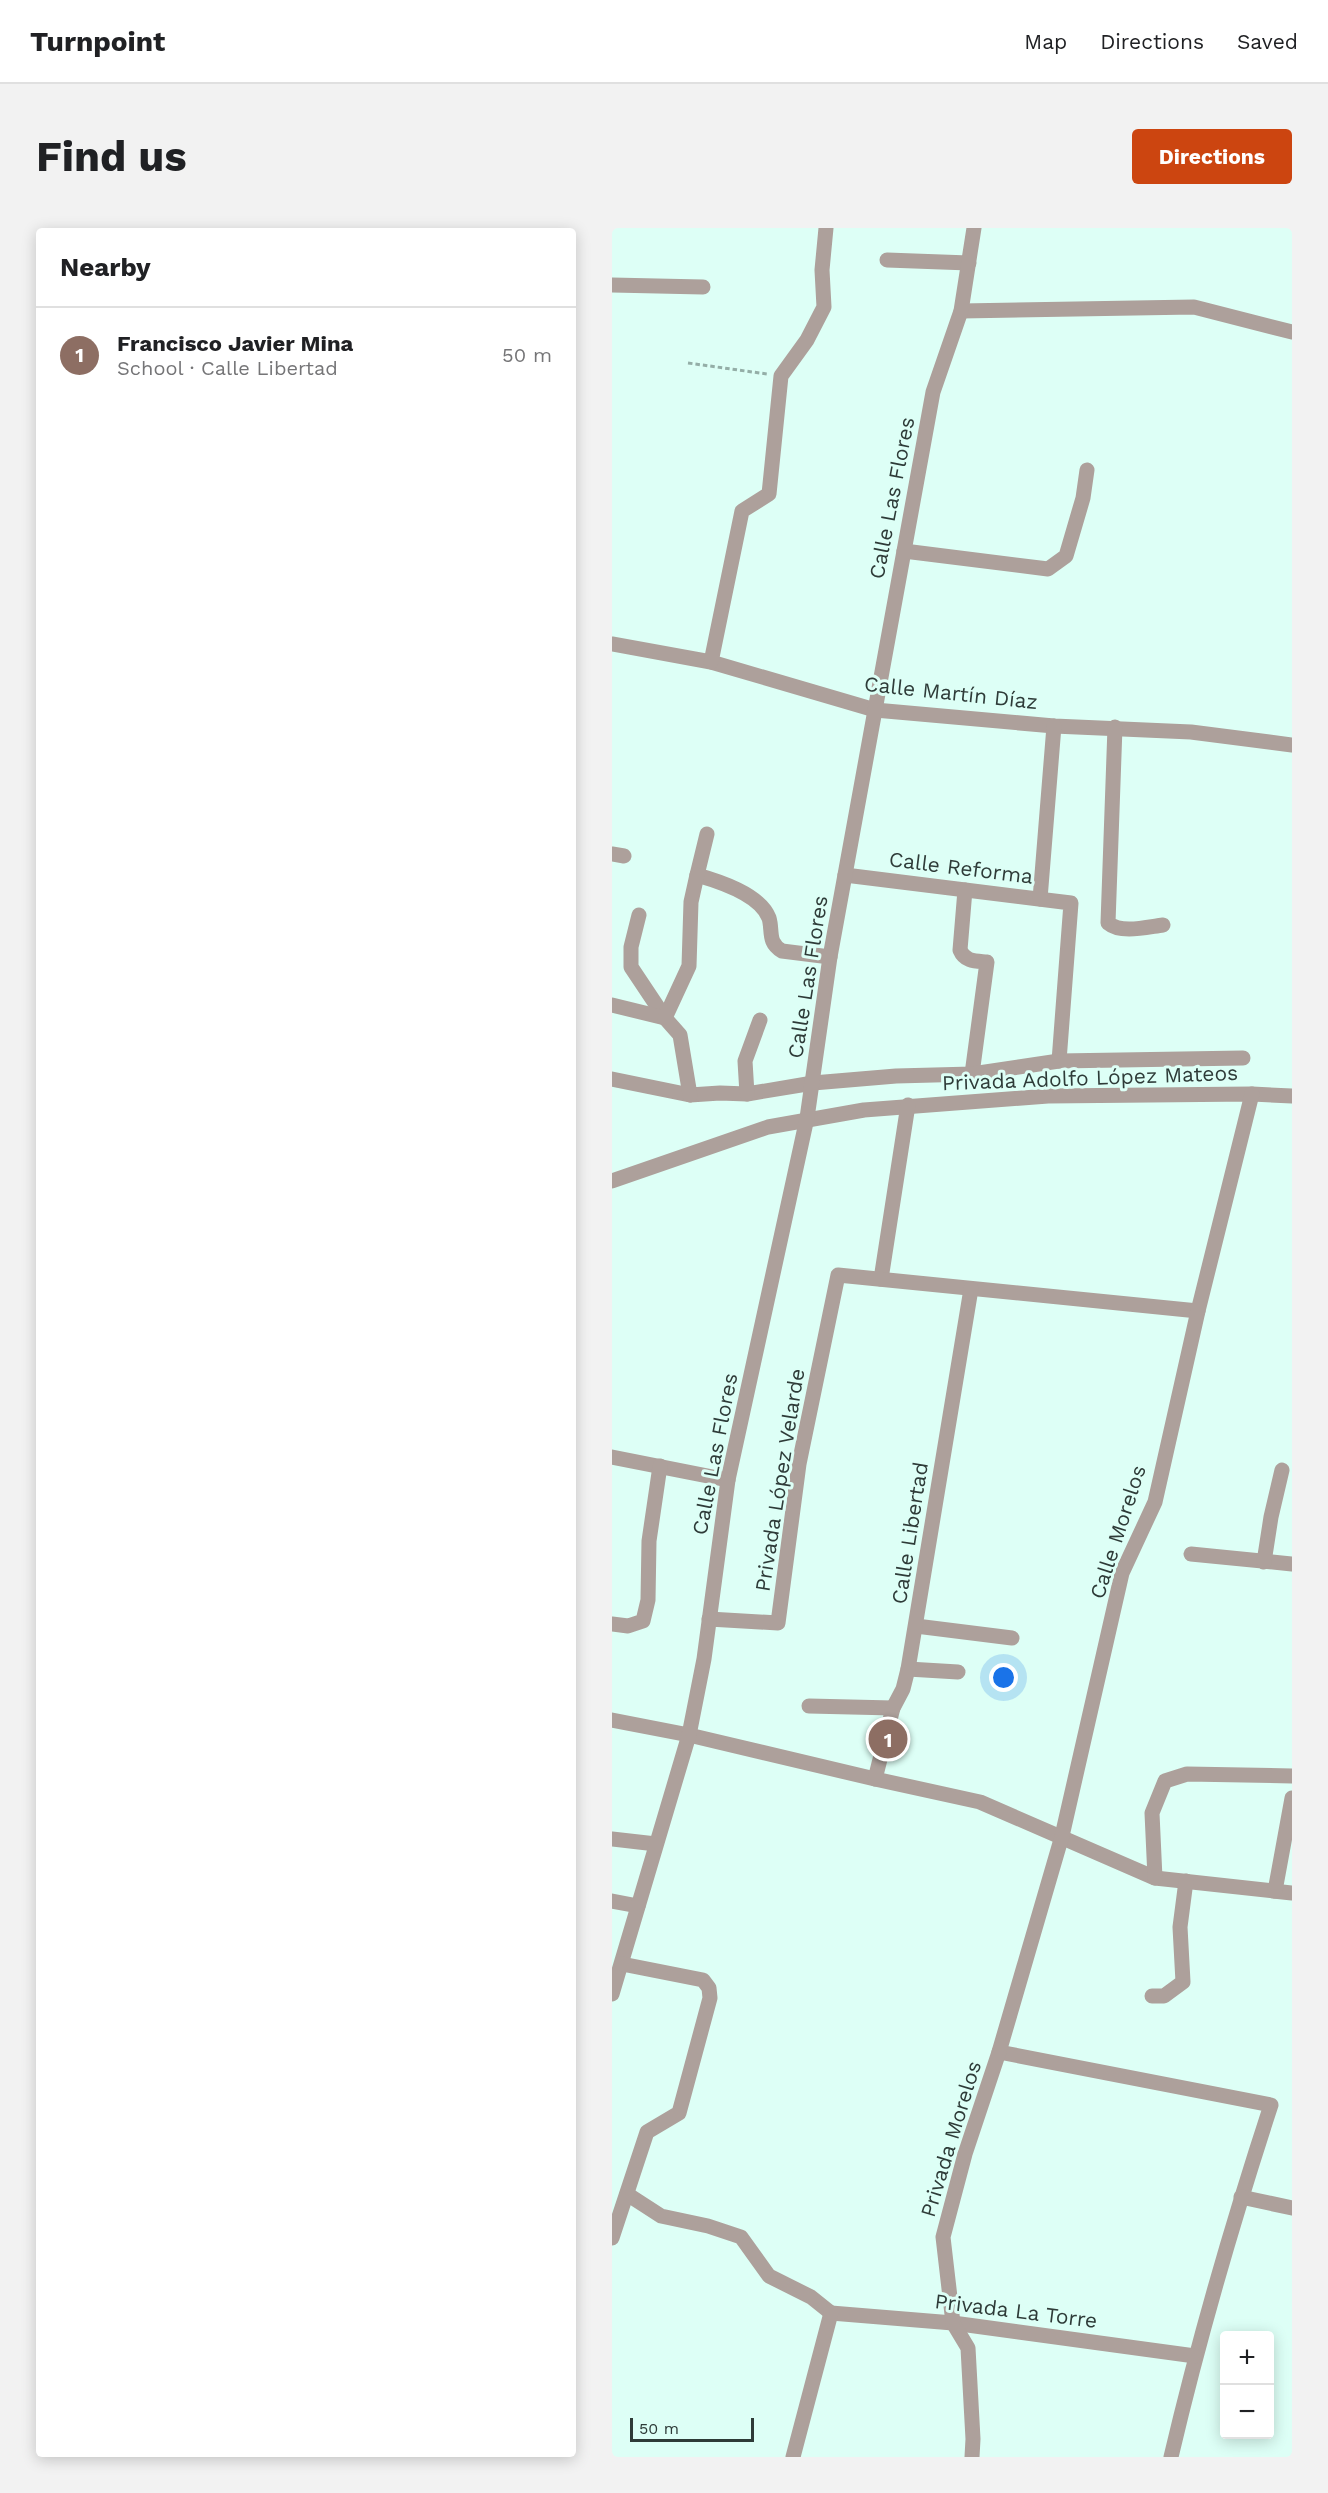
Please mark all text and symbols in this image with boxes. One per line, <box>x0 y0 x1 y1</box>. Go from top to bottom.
text: Turnpoint <box>30 25 165 58</box>
text: Map <box>1024 29 1067 54</box>
text: Directions <box>1100 29 1204 54</box>
text: Saved <box>1237 29 1298 54</box>
button: Directions <box>1132 129 1292 184</box>
text: Find us <box>36 132 187 181</box>
text: Nearby <box>60 252 151 282</box>
text: Francisco Javier Mina <box>117 331 353 356</box>
text: 1 <box>75 343 84 367</box>
text: 50 m <box>502 343 552 367</box>
text: School · Calle Libertad <box>117 356 338 380</box>
street label: Calle Las Flores <box>864 415 919 581</box>
street label: Calle Martín Díaz <box>863 671 1039 714</box>
street label: Calle Reforma <box>888 846 1035 889</box>
street label: Calle Las Flores <box>782 894 833 1060</box>
street label: Privada Adolfo López Mateos <box>941 1060 1239 1095</box>
street label: Privada López Velarde <box>750 1367 809 1593</box>
street label: Calle Las Flores <box>687 1371 742 1537</box>
street label: Calle Libertad <box>886 1460 933 1606</box>
street label: Calle Morelos <box>1084 1462 1151 1602</box>
your location <box>989 1663 1018 1692</box>
pin: 1 <box>868 1716 908 1762</box>
street label: Privada Morelos <box>915 2058 986 2220</box>
street label: Privada La Torre <box>933 2288 1099 2333</box>
map controls <box>1220 2331 1274 2439</box>
button: + <box>1220 2331 1274 2385</box>
button: − <box>1220 2385 1274 2439</box>
scale bar <box>630 2415 754 2442</box>
text: 50 m <box>639 2419 679 2438</box>

